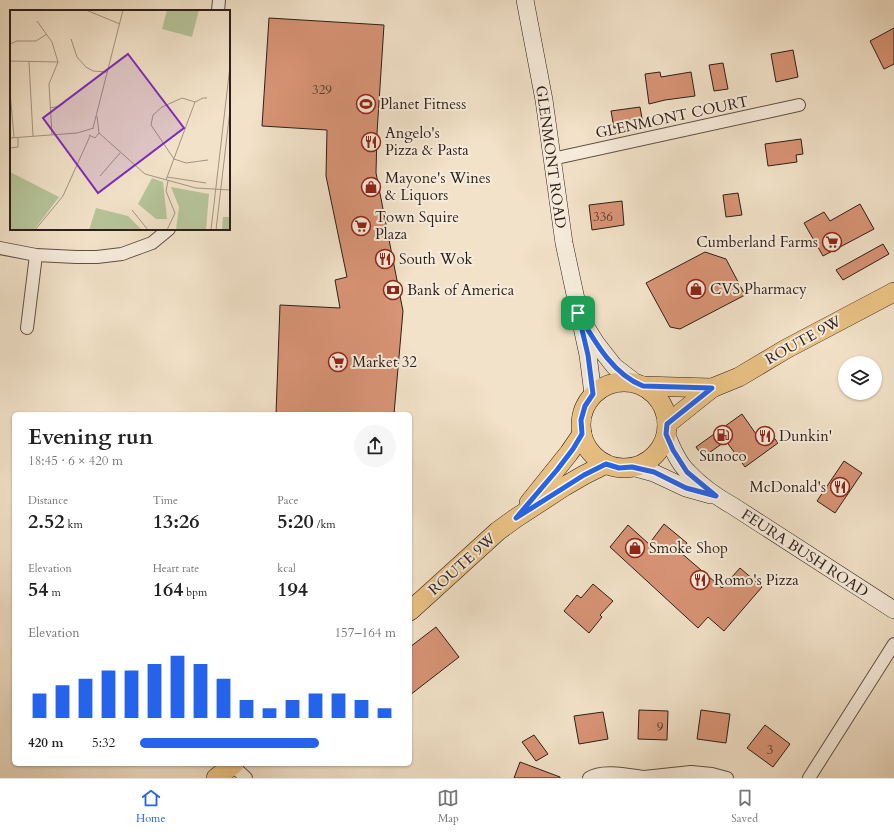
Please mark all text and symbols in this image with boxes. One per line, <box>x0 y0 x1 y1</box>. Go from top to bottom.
inset map <box>10 10 230 230</box>
house number: 329 <box>312 81 332 99</box>
street label: GLENMONT ROAD <box>531 84 571 230</box>
street label: GLENMONT COURT <box>594 91 750 143</box>
sports icon: Planet Fitness <box>355 93 377 115</box>
place label: Planet Fitness <box>380 94 466 114</box>
place label: Angelo's Pizza & Pasta <box>385 123 469 160</box>
restaurant icon: Angelo's Pizza & Pasta <box>360 131 382 153</box>
place label: Mayone's Wines & Liquors <box>385 168 491 205</box>
shop icon: Mayone's Wines & Liquors <box>360 176 382 198</box>
place label: Town Squire Plaza <box>375 207 459 244</box>
house number: 336 <box>593 208 613 226</box>
supermarket icon: Town Squire Plaza <box>350 215 372 237</box>
supermarket icon: Cumberland Farms <box>821 231 843 253</box>
place label: Cumberland Farms <box>696 232 818 252</box>
restaurant icon: South Wok <box>374 248 396 270</box>
place label: South Wok <box>399 249 473 269</box>
shop icon: CVS Pharmacy <box>685 278 707 300</box>
bank icon: Bank of America <box>382 279 404 301</box>
place label: CVS Pharmacy <box>710 279 807 299</box>
place label: Bank of America <box>407 280 515 300</box>
pin <box>561 296 595 330</box>
icon: arrive <box>567 302 589 324</box>
street label: ROUTE 9W <box>761 311 845 369</box>
supermarket icon: Market 32 <box>327 351 349 373</box>
place label: Market 32 <box>352 352 417 372</box>
map controls <box>838 356 882 400</box>
button: layers <box>838 356 882 400</box>
text: Evening run <box>28 422 153 452</box>
fuel station icon: Sunoco <box>712 424 734 446</box>
button: share <box>354 425 396 467</box>
restaurant icon: Dunkin' <box>754 425 776 447</box>
place label: Dunkin' <box>779 426 832 446</box>
place label: Sunoco <box>699 446 747 466</box>
text: 18:45 · 6 × 420 m <box>28 452 123 470</box>
restaurant icon: McDonald's <box>829 476 851 498</box>
place label: McDonald's <box>750 477 826 497</box>
text: Distance <box>28 493 68 508</box>
text: Time <box>153 493 178 508</box>
text: Pace <box>277 493 299 508</box>
street label: FEURA BUSH ROAD <box>738 504 872 602</box>
text: 2.52 <box>28 508 65 535</box>
text: 13:26 <box>153 508 199 535</box>
text: 5:20 <box>277 508 314 535</box>
text: km <box>65 517 83 532</box>
text: /km <box>314 517 336 532</box>
street label: ROUTE 9W <box>424 528 500 600</box>
shop icon: Smoke Shop <box>624 537 646 559</box>
place label: Smoke Shop <box>649 538 728 558</box>
text: Elevation <box>28 561 72 576</box>
text: Heart rate <box>153 561 199 576</box>
text: kcal <box>277 561 296 576</box>
restaurant icon: Romo's Pizza <box>689 569 711 591</box>
place label: Romo's Pizza <box>714 570 799 590</box>
text: 54 <box>28 576 49 603</box>
text: 164 <box>153 576 183 603</box>
text: 194 <box>277 576 308 603</box>
text: m <box>49 585 61 600</box>
text: bpm <box>183 585 207 600</box>
text: Elevation <box>28 624 80 642</box>
text: 157–164 m <box>334 624 396 642</box>
house number: 9 <box>657 718 664 736</box>
text: 420 m <box>28 734 63 752</box>
text: 5:32 <box>92 734 115 752</box>
house number: 3 <box>767 741 773 759</box>
tab: Home <box>136 787 165 826</box>
tab: Map <box>437 787 459 826</box>
tab: Saved <box>731 787 758 826</box>

